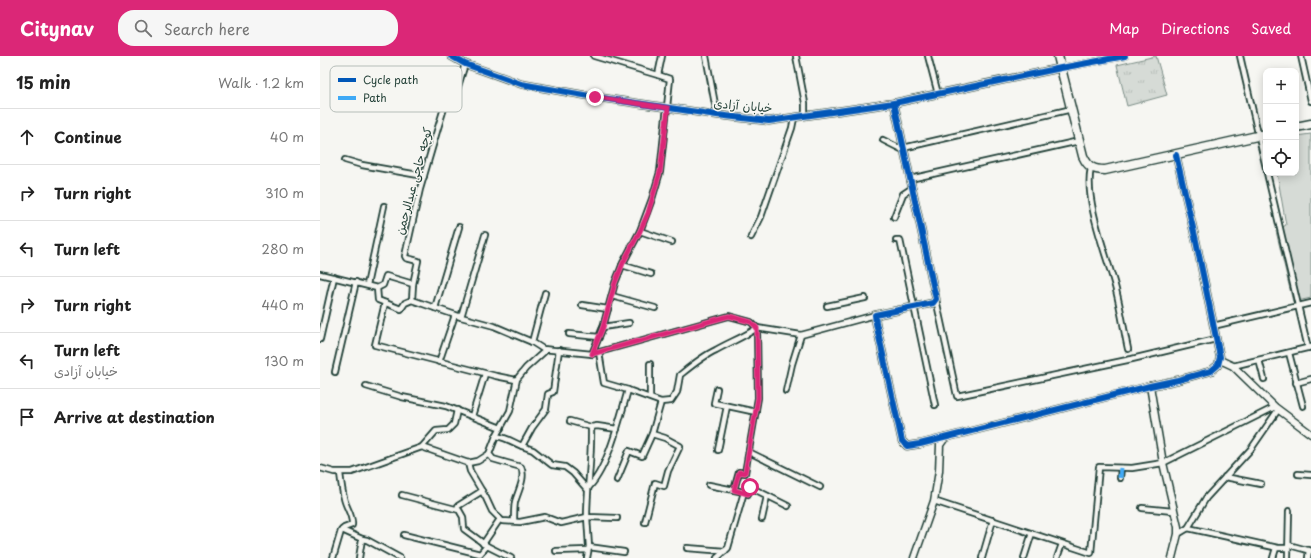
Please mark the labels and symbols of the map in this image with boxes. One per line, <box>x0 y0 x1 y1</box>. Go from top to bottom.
legend <box>330 66 462 112</box>
text: Cycle path <box>363 71 418 88</box>
route end <box>586 88 604 106</box>
text: Path <box>363 89 387 106</box>
street label: خیابان آزادی <box>713 93 773 117</box>
street label: کوچه حاجی عبدالرحمن <box>390 125 436 237</box>
route start <box>741 478 759 496</box>

